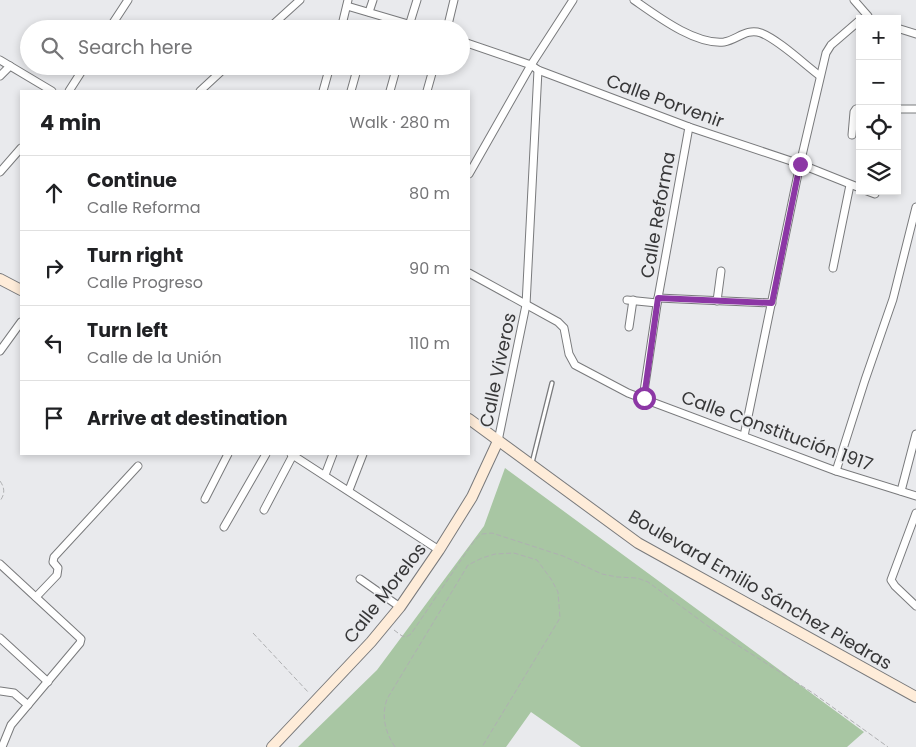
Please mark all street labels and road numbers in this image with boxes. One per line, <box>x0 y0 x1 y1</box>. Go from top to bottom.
street label: Calle Porvenir <box>603 68 728 133</box>
street label: Calle Reforma <box>634 150 681 280</box>
street label: Calle Viveros <box>473 310 522 429</box>
street label: Calle Constitución 1917 <box>678 384 877 477</box>
street label: Boulevard Emilio Sánchez Piedras <box>624 504 897 675</box>
street label: Calle Morelos <box>337 537 432 648</box>

